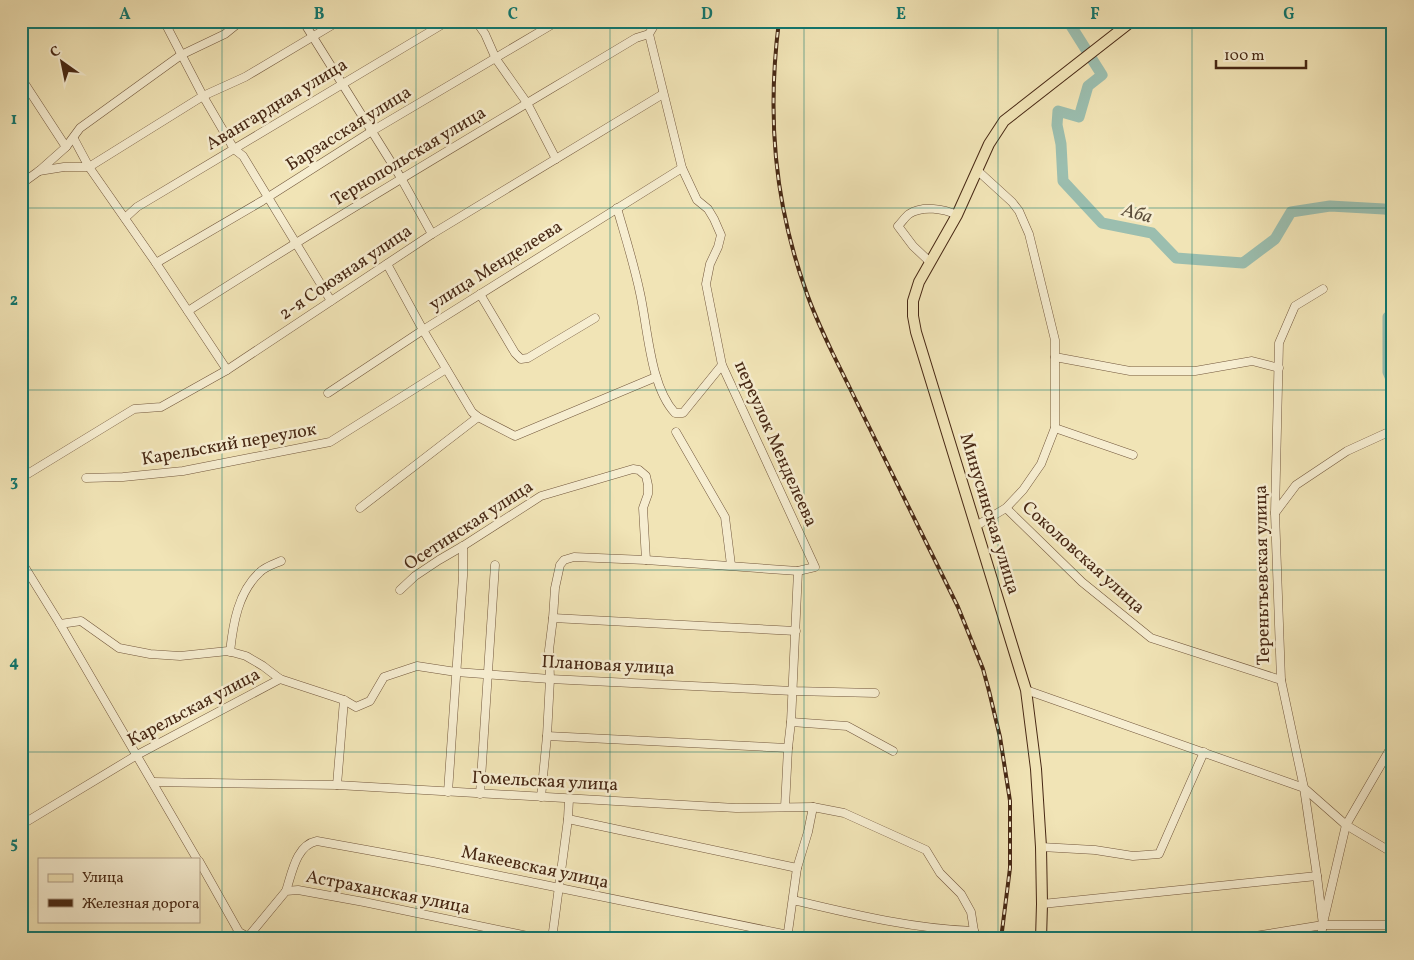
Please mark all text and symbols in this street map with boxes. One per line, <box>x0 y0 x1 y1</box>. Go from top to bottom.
text: A <box>119 4 131 26</box>
text: B <box>314 4 325 26</box>
text: C <box>508 4 518 26</box>
text: D <box>701 4 713 26</box>
text: E <box>896 4 906 26</box>
text: F <box>1090 4 1100 26</box>
text: G <box>1283 4 1295 26</box>
north arrow <box>38 38 88 88</box>
scale bar <box>1216 38 1306 70</box>
text: С <box>47 42 65 63</box>
text: 100 m <box>1224 46 1264 67</box>
street label: Авангардная улица <box>202 53 352 157</box>
street label: Барзасская улица <box>281 80 417 178</box>
street label: Тернопольская улица <box>327 101 491 213</box>
text: 1 <box>11 109 17 131</box>
water label: Аба <box>1118 197 1155 231</box>
street label: улица Менделеева <box>424 215 568 317</box>
street label: 2-я Союзная улица <box>275 219 417 327</box>
text: 2 <box>10 290 18 312</box>
street label: переулок Менделеева <box>727 357 823 531</box>
street label: Карельский переулок <box>140 417 319 473</box>
street label: Минусинская улица <box>953 430 1025 598</box>
text: 3 <box>10 471 18 493</box>
street label: Осетинская улица <box>399 475 539 577</box>
street label: Тереньтьевская улица <box>1249 485 1277 665</box>
street label: Соколовская улица <box>1016 496 1150 620</box>
street label: Плановая улица <box>541 650 675 682</box>
text: 4 <box>9 652 19 674</box>
street label: Карельская улица <box>123 662 265 754</box>
street label: Гомельская улица <box>471 766 619 798</box>
text: 5 <box>10 833 18 855</box>
street label: Макеевская улица <box>459 840 611 896</box>
legend <box>38 858 200 922</box>
street label: Астраханская улица <box>304 865 472 921</box>
text: Улица <box>82 868 124 889</box>
text: Железная дорога <box>82 894 199 915</box>

